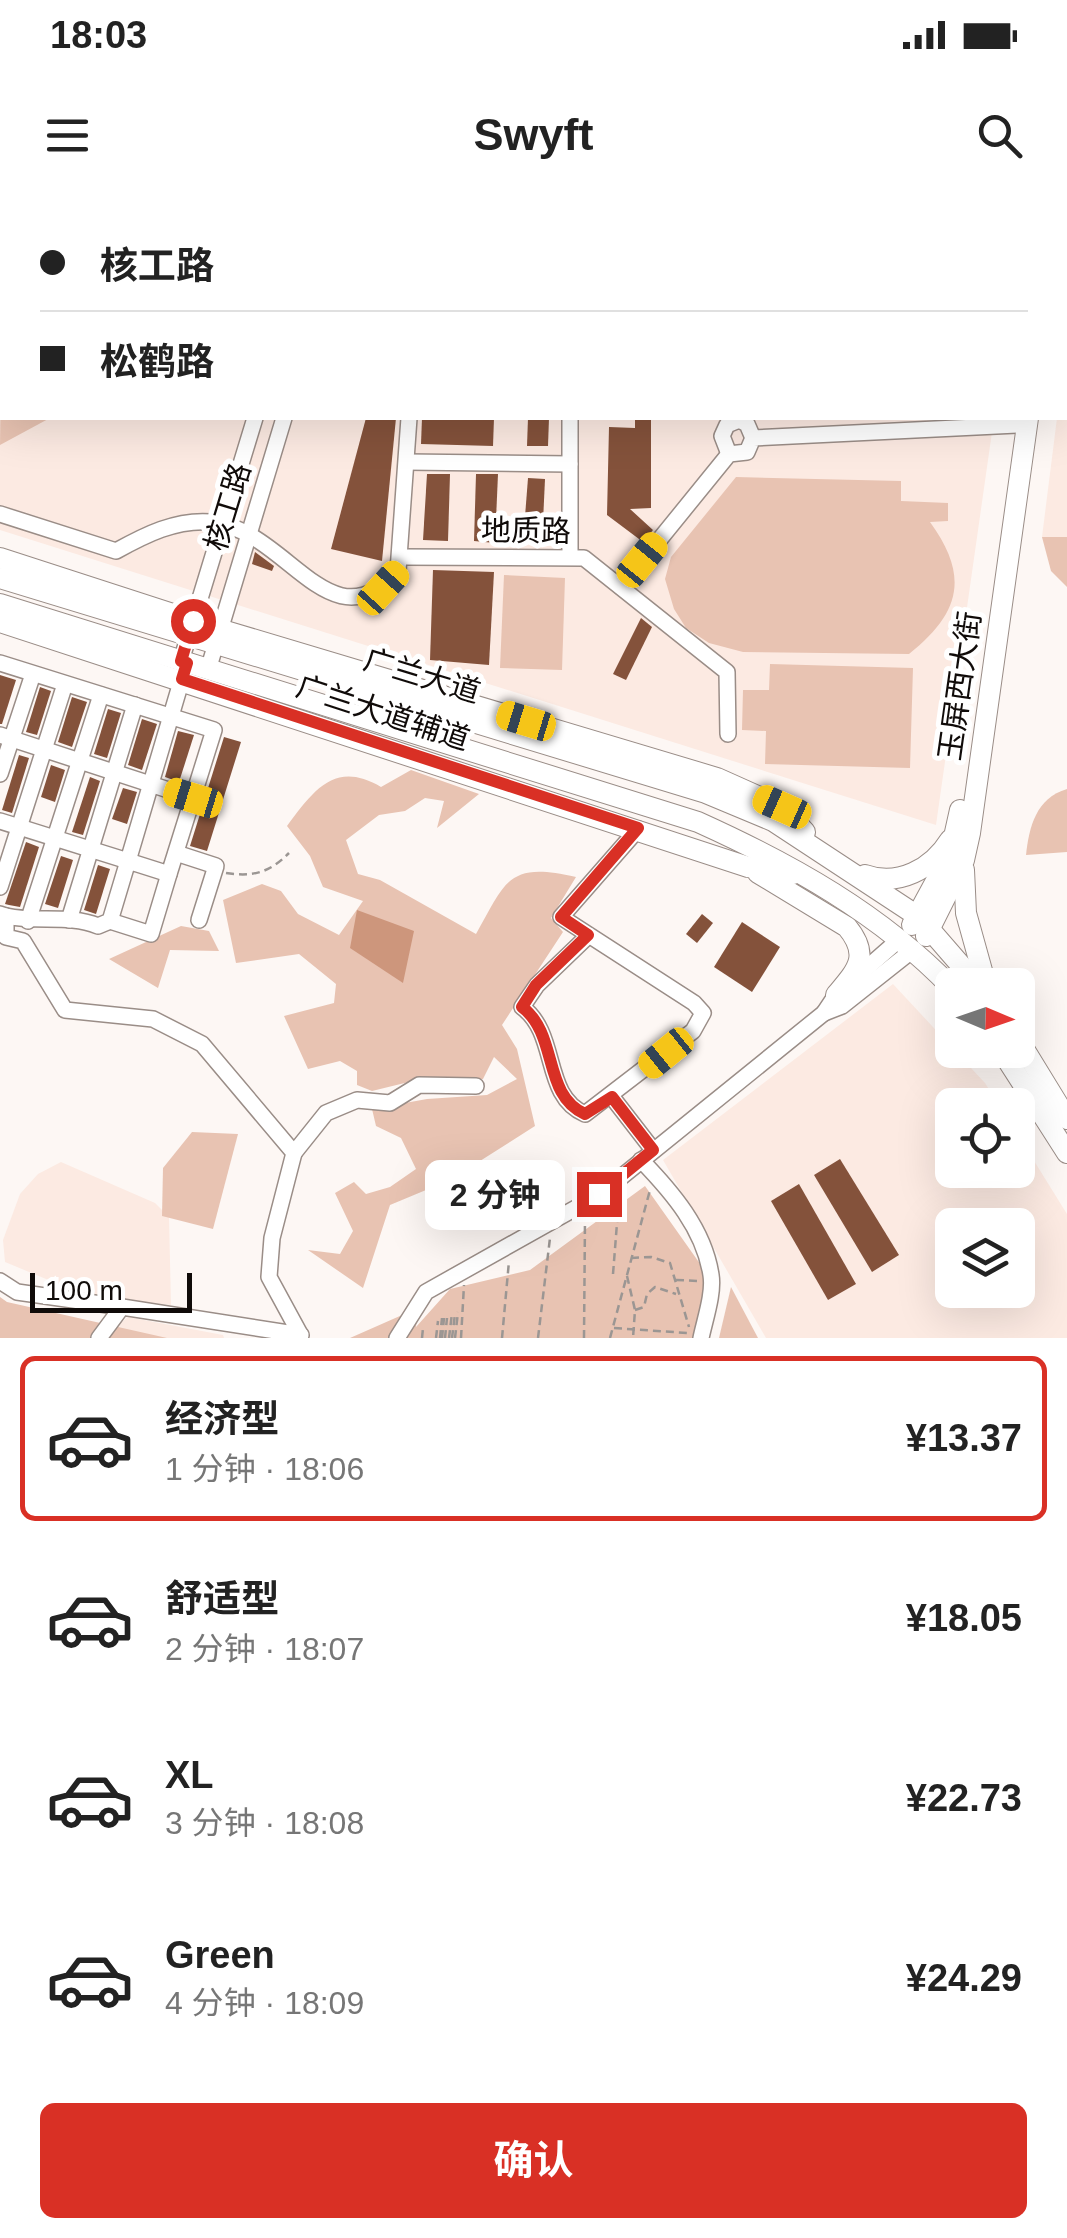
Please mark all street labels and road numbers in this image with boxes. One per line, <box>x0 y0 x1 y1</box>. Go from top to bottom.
street label: 核工路 <box>199 459 256 555</box>
street label: 地质路 <box>481 513 571 548</box>
street label: 玉屏西大街 <box>933 609 986 762</box>
street label: 广兰大道 <box>360 642 484 709</box>
street label: 广兰大道辅道 <box>292 669 474 756</box>

